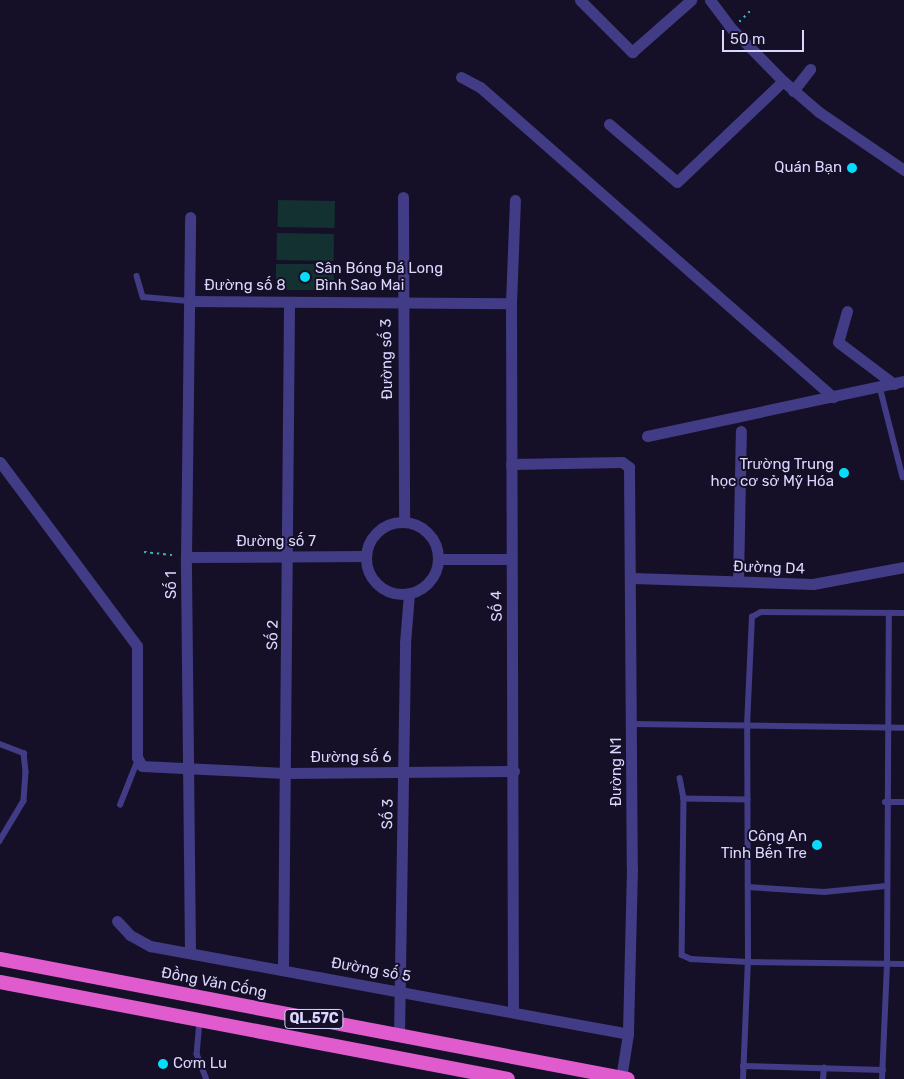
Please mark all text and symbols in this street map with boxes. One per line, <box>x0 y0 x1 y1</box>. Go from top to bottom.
scale bar <box>724 20 806 52</box>
text: 50 m <box>730 30 765 48</box>
place label: Quán Bạn <box>774 159 842 177</box>
marker: Quán Bạn <box>846 162 858 174</box>
place label: Sân Bóng Đá Long Bình Sao Mai <box>315 259 443 294</box>
marker: Sân Bóng Đá Long Bình Sao Mai <box>299 271 311 283</box>
street label: Đường số 8 <box>204 277 286 295</box>
street label: Đường số 3 <box>377 318 397 400</box>
place label: Trường Trung học cơ sở Mỹ Hóa <box>710 455 834 490</box>
marker: Trường Trung học cơ sở Mỹ Hóa <box>838 467 850 479</box>
street label: Đường số 7 <box>236 533 316 551</box>
street label: Đường D4 <box>733 558 805 578</box>
street label: Số 1 <box>163 571 181 599</box>
street label: Số 4 <box>488 590 506 622</box>
street label: Số 2 <box>264 620 282 650</box>
street label: Đường N1 <box>608 738 626 806</box>
street label: Đường số 6 <box>310 749 392 767</box>
street label: Số 3 <box>379 799 397 829</box>
place label: Công An Tỉnh Bến Tre <box>720 827 807 862</box>
marker: Công An Tỉnh Bến Tre <box>811 839 823 851</box>
street label: Đường số 5 <box>330 954 412 986</box>
street label: Đồng Văn Cống <box>160 964 268 1002</box>
road number: QL.57C <box>284 1008 344 1030</box>
place label: Cơm Lu <box>173 1055 227 1073</box>
marker: Cơm Lu <box>157 1058 169 1070</box>

